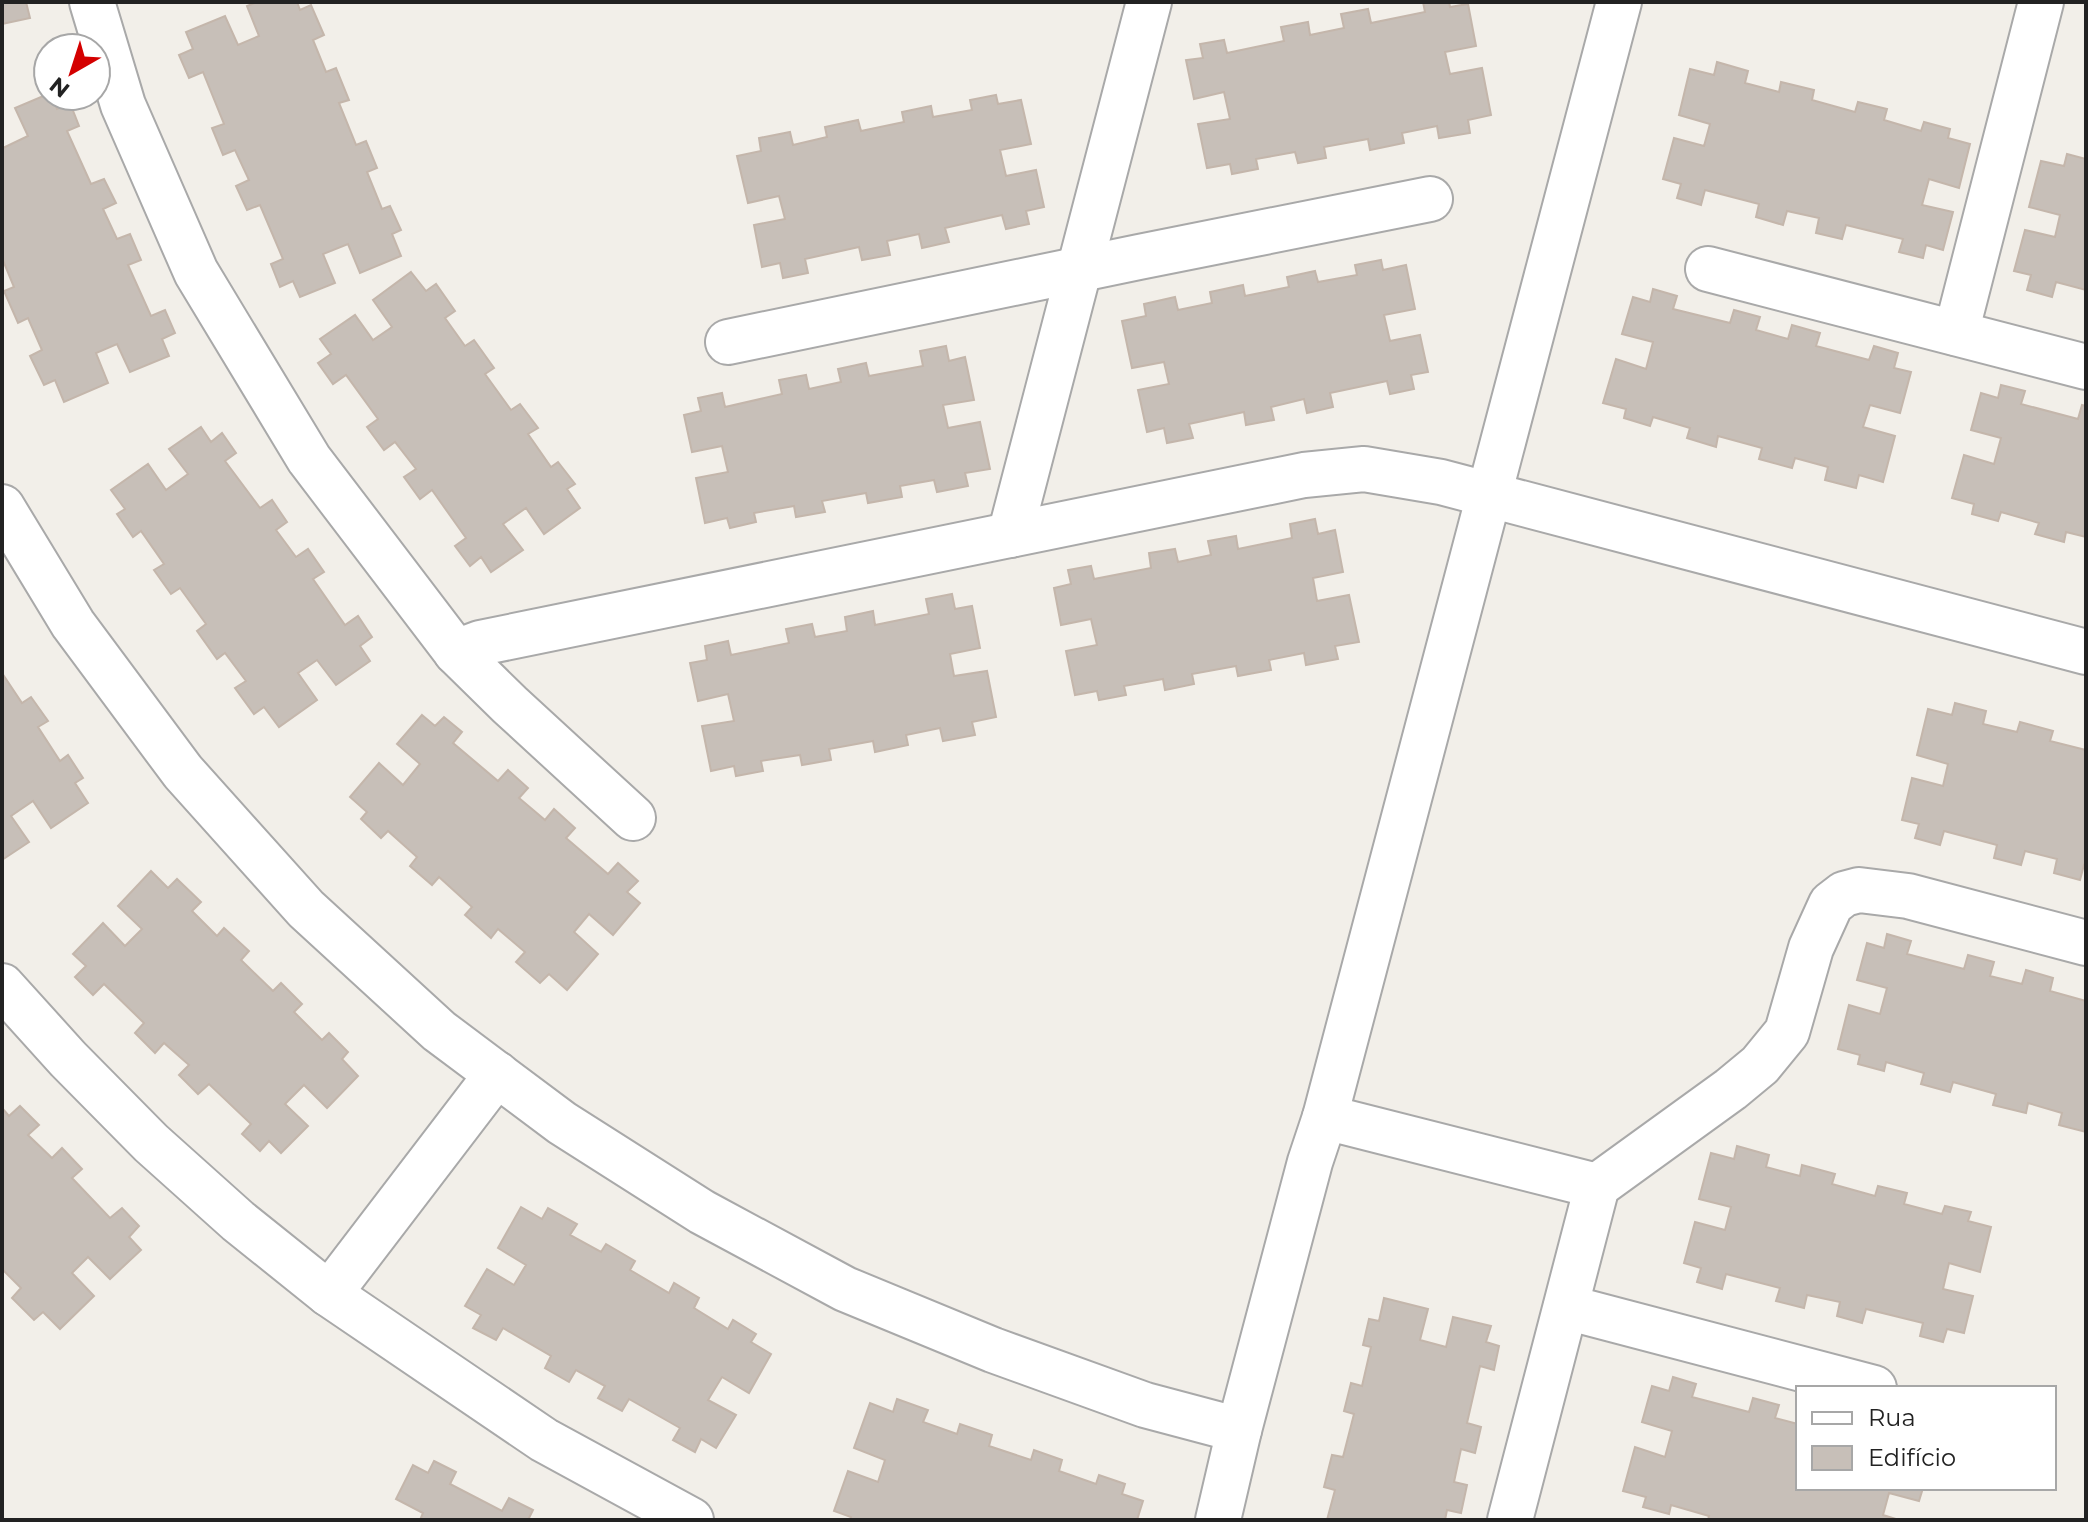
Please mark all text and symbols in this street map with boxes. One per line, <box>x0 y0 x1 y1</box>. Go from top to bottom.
north arrow <box>32 32 112 112</box>
text: N <box>44 71 75 103</box>
legend <box>1796 1386 2056 1490</box>
text: Rua <box>1868 1403 1916 1432</box>
text: Edifício <box>1868 1443 1956 1472</box>

